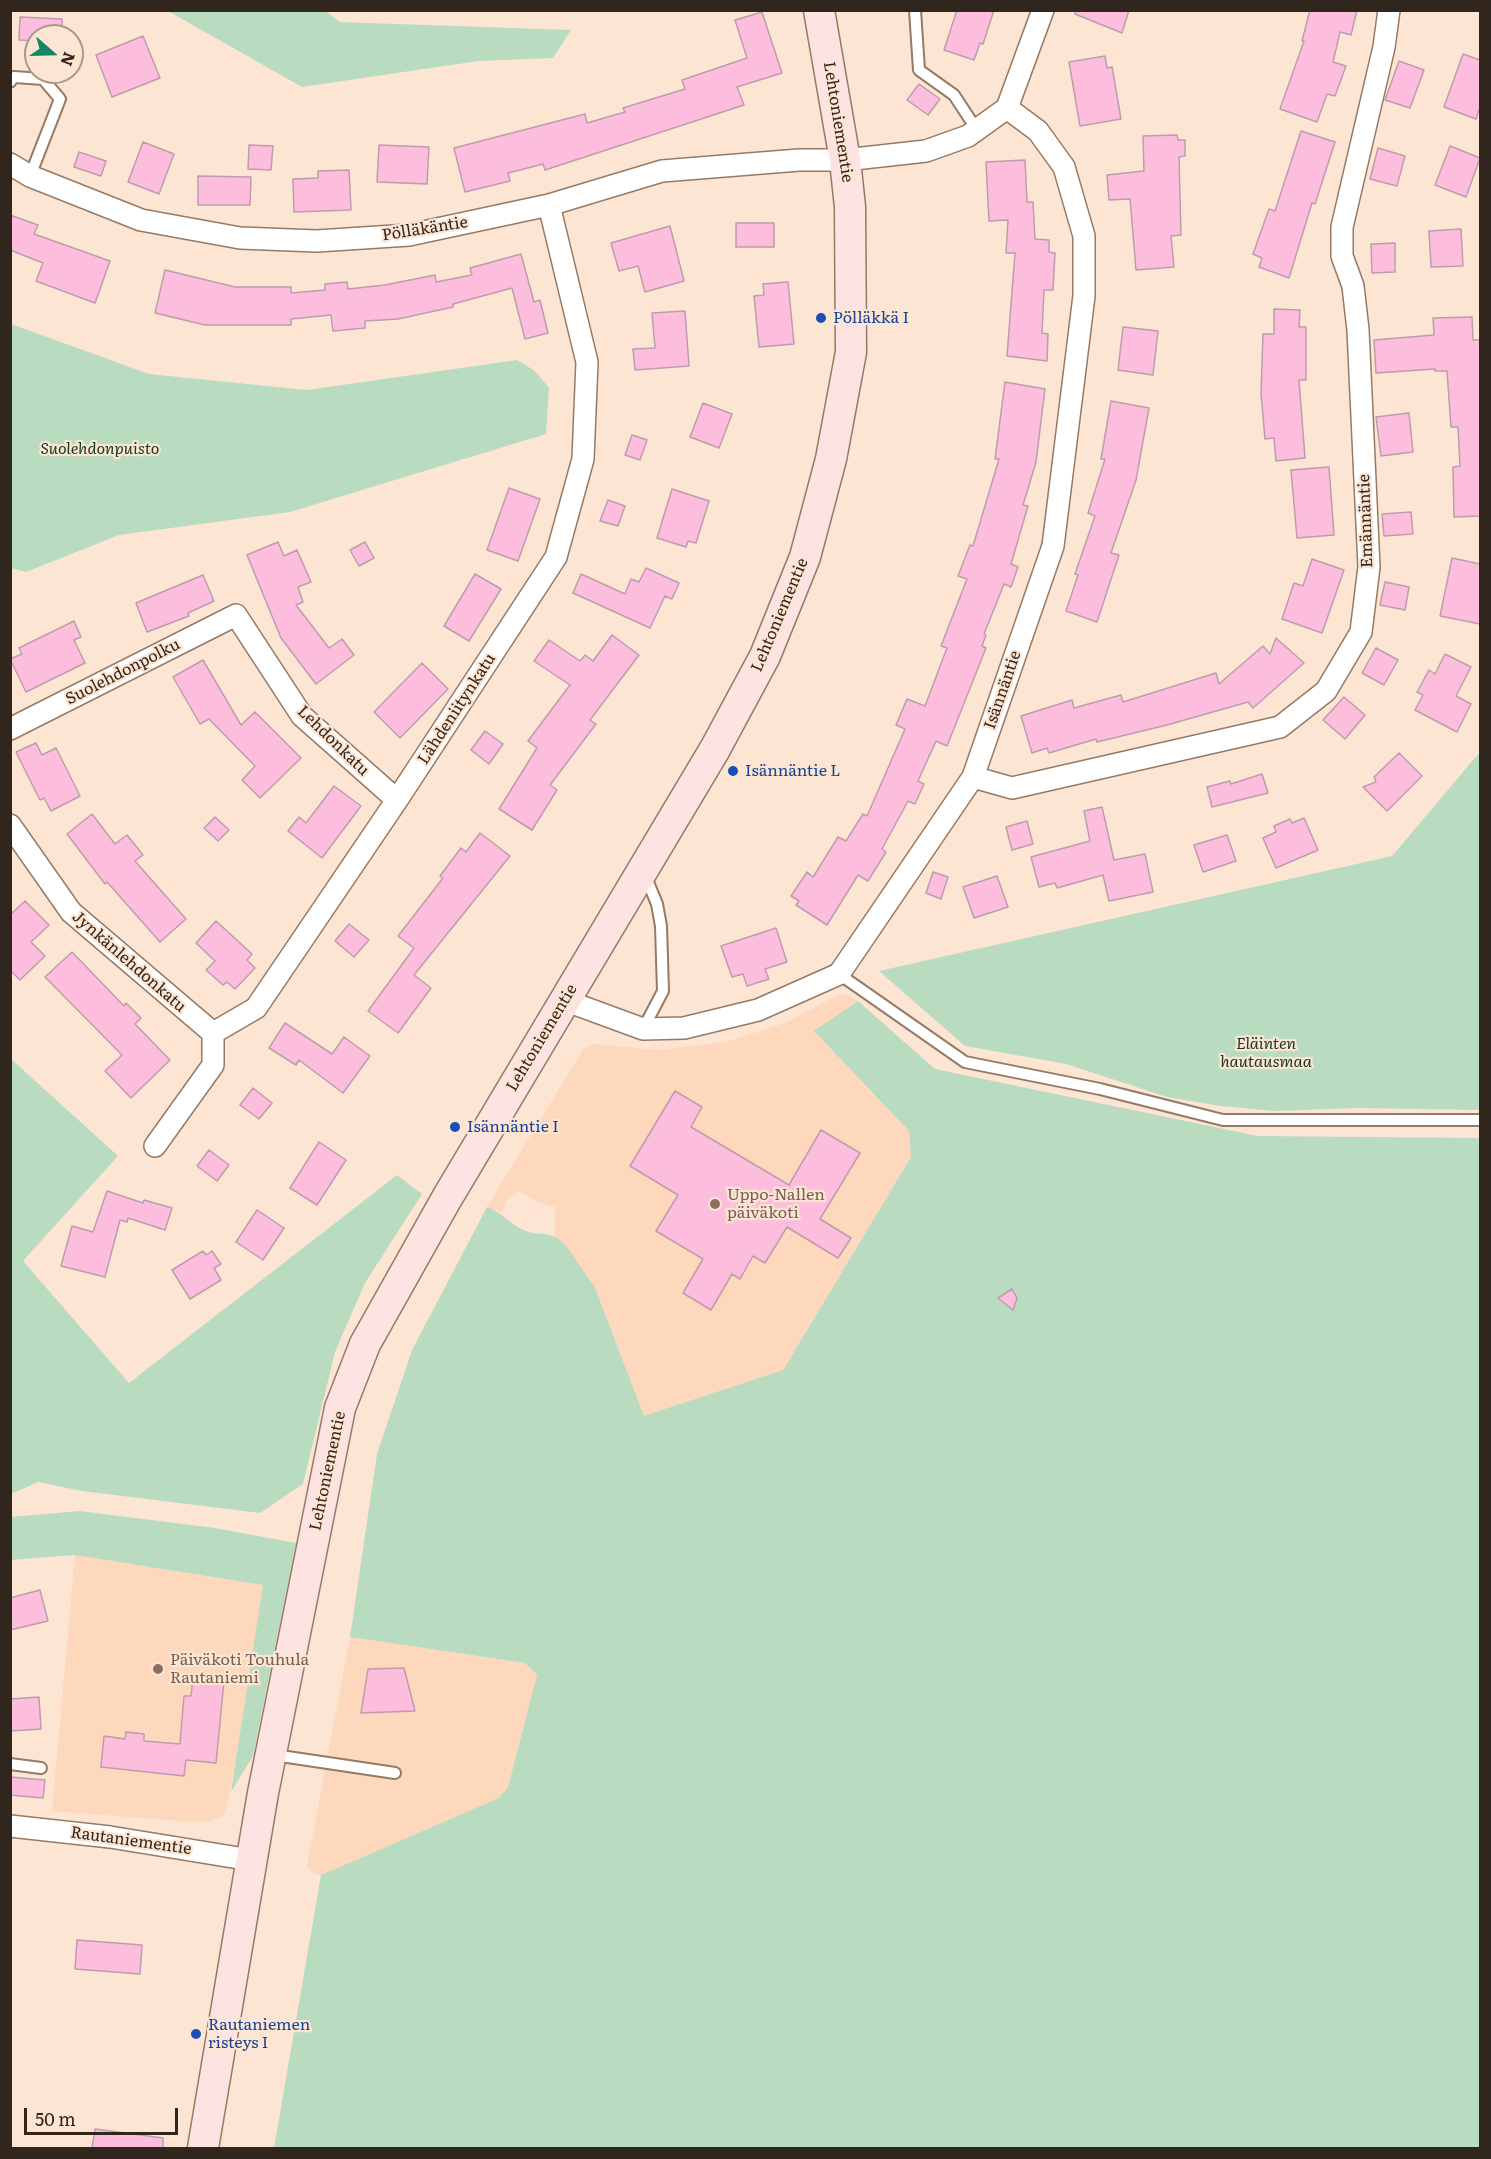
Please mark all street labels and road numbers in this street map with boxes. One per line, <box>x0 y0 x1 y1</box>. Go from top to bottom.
street label: Lehtoniementie <box>819 60 857 184</box>
street label: Pölläkäntie <box>381 213 469 245</box>
street label: Emännäntie <box>1355 474 1377 568</box>
street label: Lehtoniementie <box>747 555 813 675</box>
street label: Suolehdonpolku <box>63 635 183 709</box>
street label: Isännäntie <box>981 648 1025 732</box>
street label: Lähdeniitynkatu <box>414 650 500 768</box>
street label: Lehdonkatu <box>293 702 373 780</box>
street label: Jynkänlehdonkatu <box>68 907 190 1017</box>
street label: Lehtoniementie <box>502 981 582 1095</box>
street label: Lehtoniementie <box>306 1409 350 1533</box>
street label: Rautaniementie <box>69 1823 193 1859</box>

